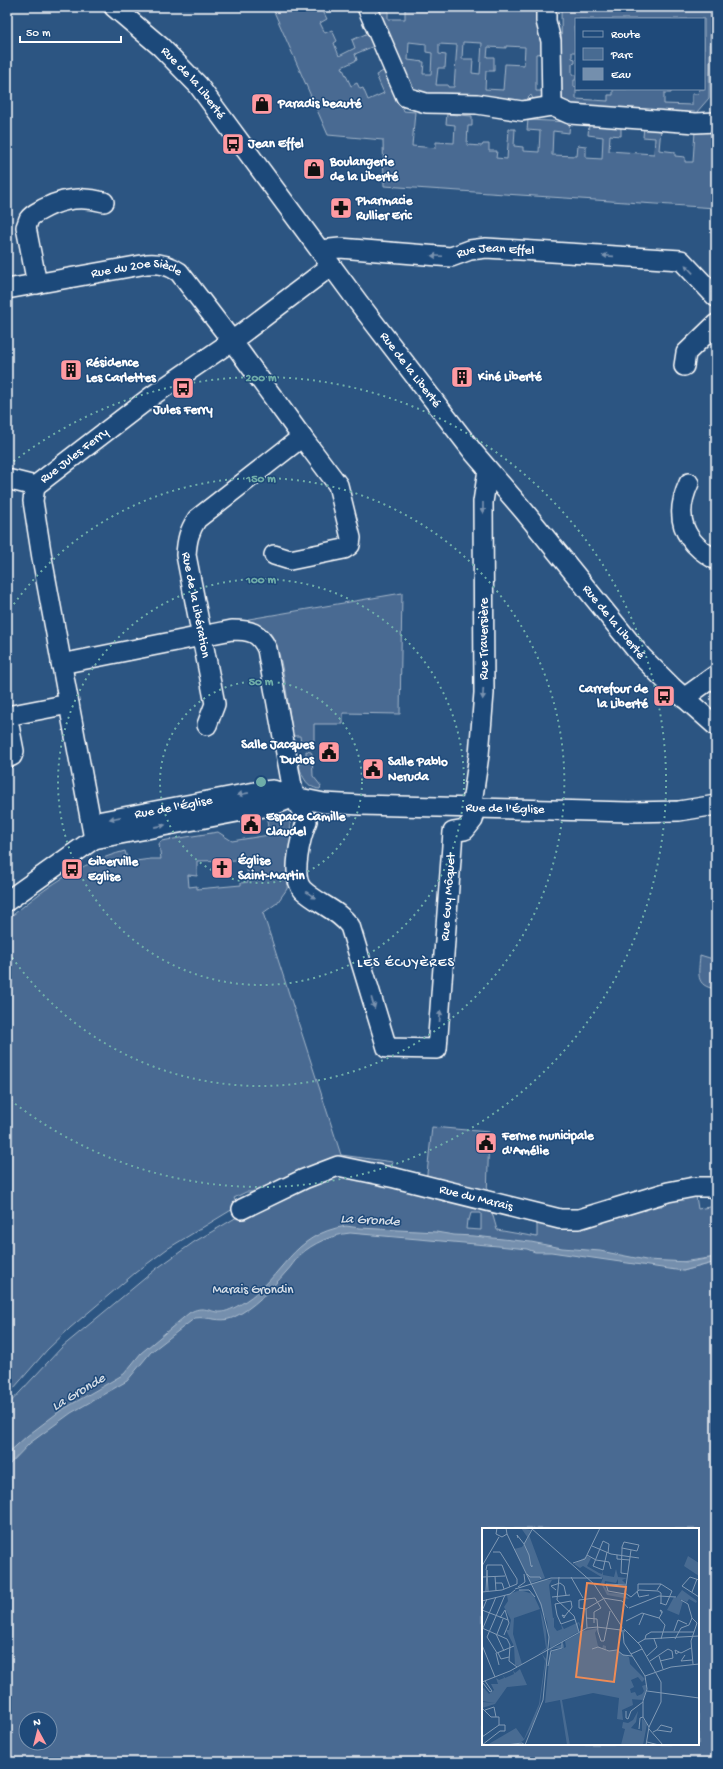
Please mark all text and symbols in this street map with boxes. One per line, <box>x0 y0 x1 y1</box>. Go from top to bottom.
scale bar <box>20 18 121 44</box>
legend <box>575 18 705 90</box>
text: 50 m <box>26 27 51 41</box>
text: Route <box>611 29 641 43</box>
street label: Rue de la Liberté <box>158 44 228 123</box>
text: Parc <box>610 49 634 63</box>
text: Eau <box>611 69 631 83</box>
shop icon: Paradis beauté <box>249 91 275 117</box>
place label: Paradis beauté <box>277 97 363 112</box>
bus stop icon: Jean Effel <box>220 131 246 157</box>
place label: Jean Effel <box>247 136 304 152</box>
place label: Boulangerie de la Liberté <box>329 155 400 185</box>
shop icon: Boulangerie de la Liberté <box>301 156 327 182</box>
place label: Pharmacie Rullier Eric <box>355 194 414 224</box>
pharmacy icon: Pharmacie Rullier Eric <box>328 195 354 221</box>
street label: Rue Jean Effel <box>454 240 535 262</box>
one-way arrow <box>431 252 443 259</box>
one-way arrow <box>602 252 614 259</box>
street label: Rue du 20e Siècle <box>90 256 185 281</box>
one-way arrow <box>684 264 694 274</box>
street label: Rue de la Liberté <box>376 329 444 411</box>
place label: Résidence Les Carlettes <box>85 356 157 386</box>
building icon: Résidence Les Carlettes <box>58 357 84 383</box>
building icon: Kiné Liberté <box>449 364 475 390</box>
place label: Kiné Liberté <box>477 370 543 385</box>
text: 200 m <box>246 372 277 386</box>
bus stop icon: Jules Ferry <box>170 375 196 401</box>
place label: Jules Ferry <box>152 403 213 418</box>
street label: Rue Jules Ferry <box>37 425 112 487</box>
text: 150 m <box>245 473 276 487</box>
one-way arrow <box>480 502 486 515</box>
street label: Rue de la Libération <box>178 551 213 660</box>
text: 100 m <box>245 574 276 588</box>
street label: Rue de la Liberté <box>579 582 648 662</box>
street label: Rue Traversière <box>477 598 492 680</box>
text: 50 m <box>249 676 274 690</box>
place label: Carrefour de la Liberté <box>578 681 649 712</box>
bus stop icon: Carrefour de la Liberté <box>651 683 677 709</box>
one-way arrow <box>480 688 487 700</box>
place label: Salle Jacques Duclos <box>241 738 315 768</box>
public building icon: Salle Jacques Duclos <box>316 739 342 765</box>
place label: Salle Pablo Neruda <box>388 755 448 785</box>
public building icon: Salle Pablo Neruda <box>360 756 386 782</box>
centre of rings <box>254 775 268 789</box>
one-way arrow <box>237 791 249 797</box>
street label: Rue de l'Église <box>133 793 214 822</box>
street label: Rue de l'Église <box>465 800 545 817</box>
place label: Espace Camille Claudel <box>265 810 347 840</box>
public building icon: Espace Camille Claudel <box>238 811 264 837</box>
one-way arrow <box>109 816 121 822</box>
one-way arrow <box>154 823 166 829</box>
street label: Rue Guy Môquet <box>437 851 459 942</box>
place label: Église Saint-Martin <box>238 853 306 884</box>
place label: Giberville Eglise <box>88 855 139 885</box>
church icon: Église Saint-Martin <box>209 855 235 881</box>
bus stop icon: Giberville Eglise <box>59 856 85 882</box>
one-way arrow <box>306 891 316 899</box>
district label: LES ÉCUYÈRES <box>357 955 455 972</box>
one-way arrow <box>370 997 376 1009</box>
one-way arrow <box>436 1010 443 1022</box>
place label: Ferme municipale d'Amélie <box>501 1129 595 1159</box>
public building icon: Ferme municipale d'Amélie <box>473 1130 499 1156</box>
street label: Rue du Marais <box>438 1182 516 1215</box>
water label: La Gronde <box>340 1211 401 1231</box>
park label: Marais Grondin <box>212 1283 294 1298</box>
water label: La Gronde <box>49 1370 109 1416</box>
inset map <box>482 1528 699 1745</box>
north arrow <box>18 1711 58 1751</box>
text: N <box>33 1717 41 1729</box>

